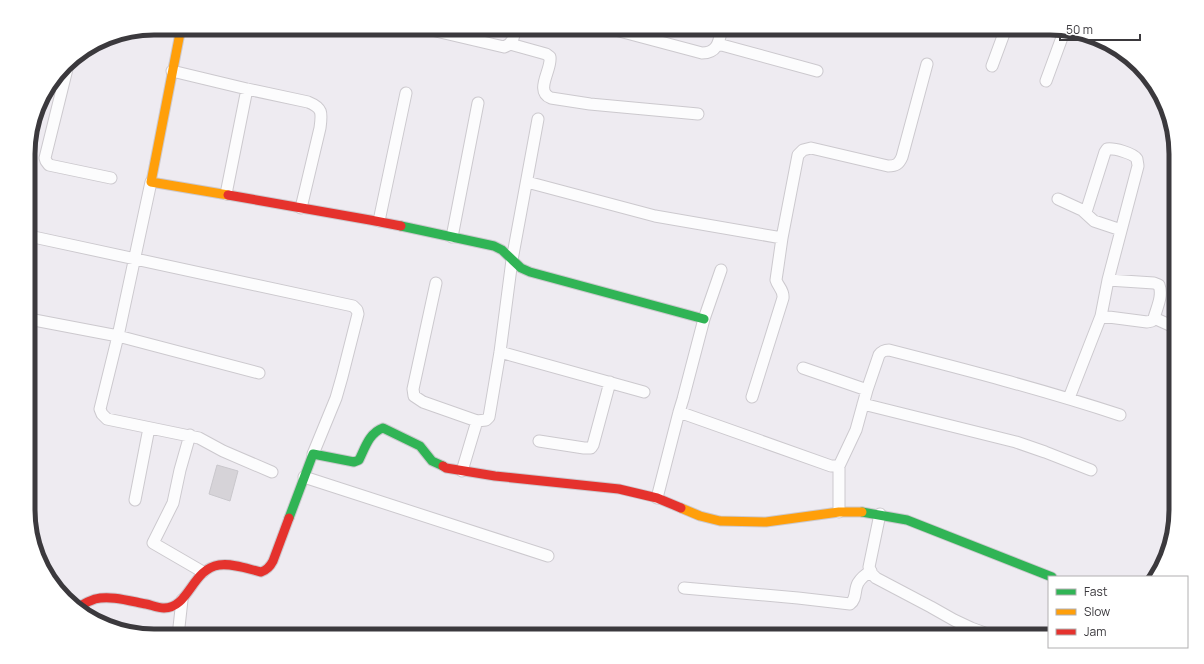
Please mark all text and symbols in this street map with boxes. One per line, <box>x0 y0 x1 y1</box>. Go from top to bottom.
scale bar <box>1060 16 1140 42</box>
text: 50 m <box>1066 21 1093 38</box>
legend <box>1048 576 1188 648</box>
text: Fast <box>1084 583 1108 600</box>
text: Slow <box>1084 603 1110 620</box>
text: Jam <box>1084 623 1106 640</box>

